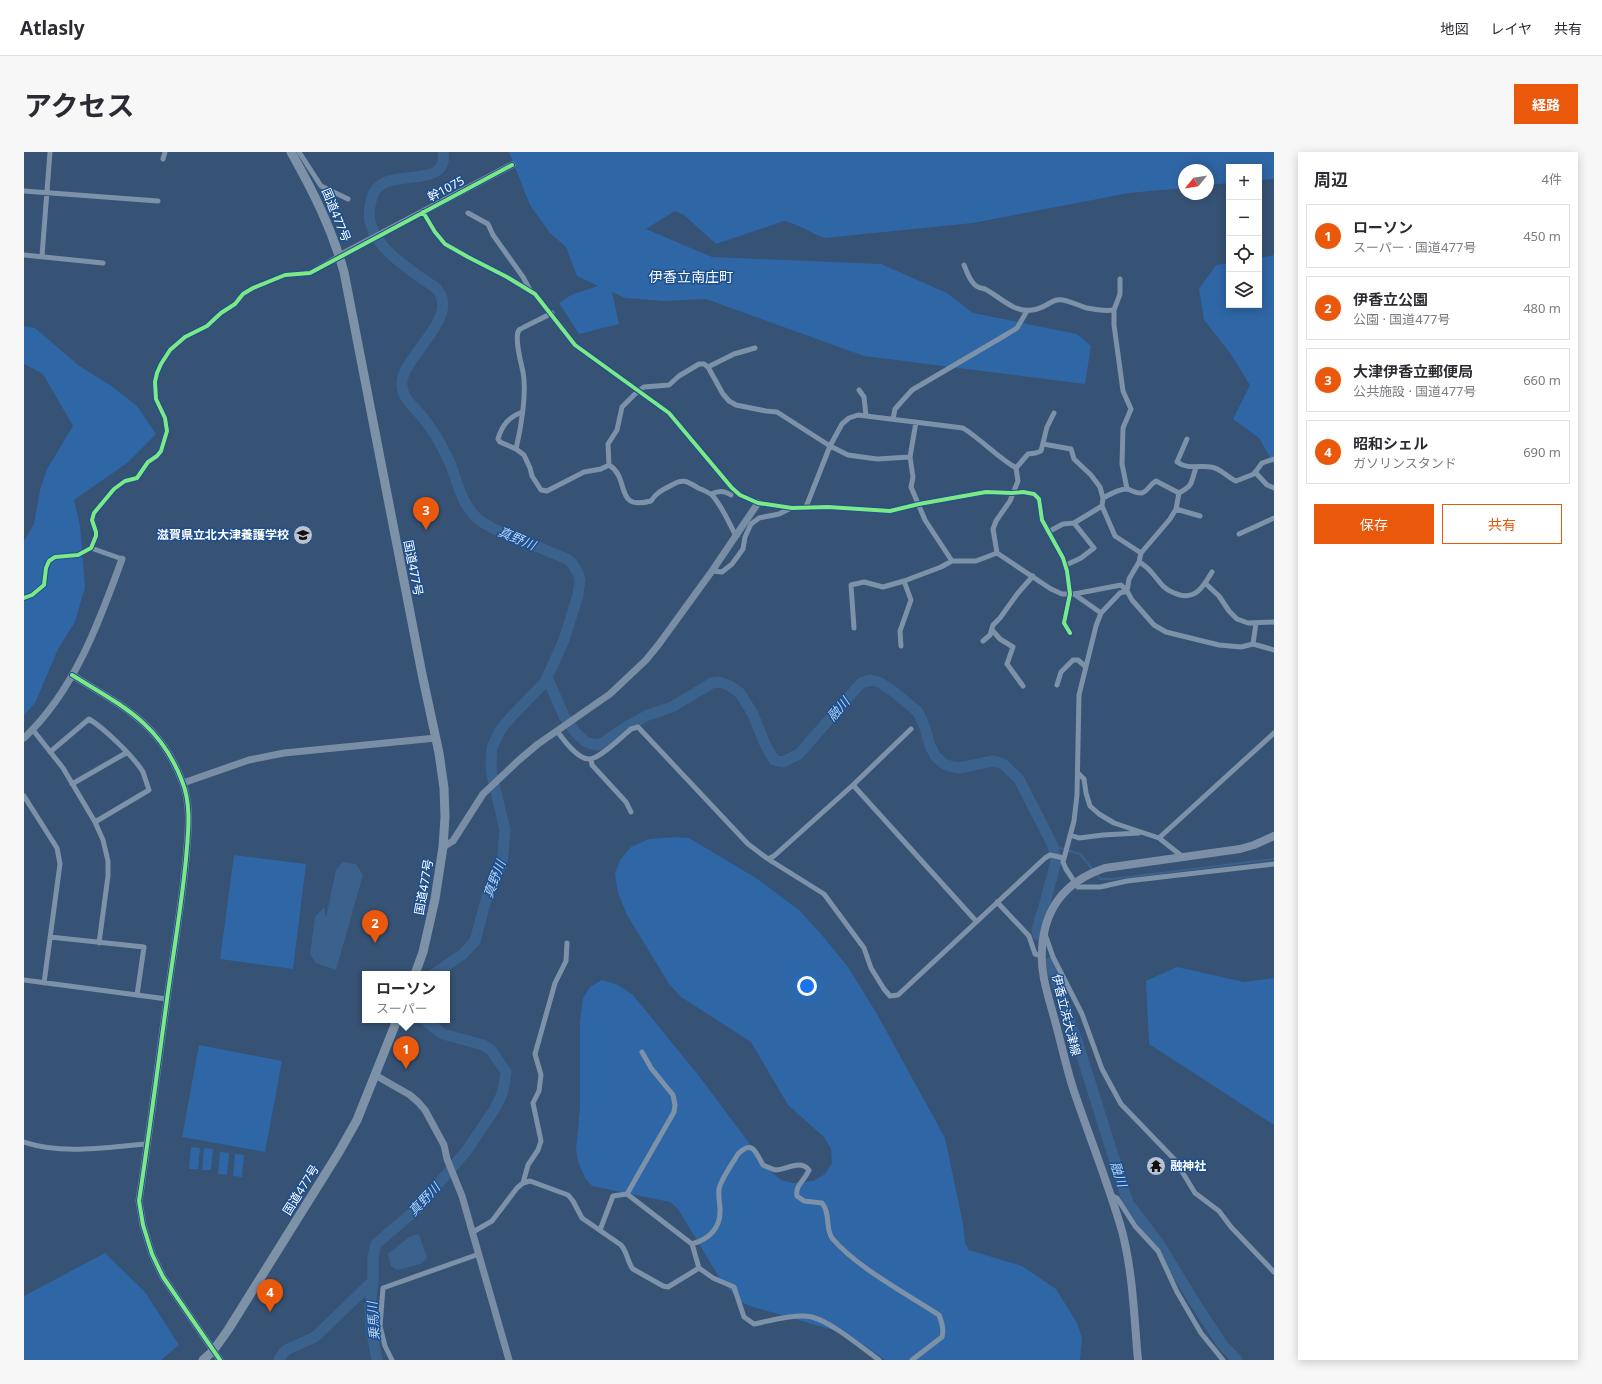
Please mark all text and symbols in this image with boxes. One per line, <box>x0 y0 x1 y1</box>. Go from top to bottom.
text: Atlasly <box>20 15 85 41</box>
text: 地図 <box>1440 19 1468 38</box>
text: レイヤ <box>1490 19 1532 38</box>
text: 共有 <box>1554 19 1582 38</box>
button: 経路 <box>1514 84 1578 124</box>
text: アクセス <box>24 86 135 124</box>
north arrow <box>1178 164 1214 200</box>
map controls <box>1226 164 1262 308</box>
button: + <box>1226 164 1262 200</box>
text: 周辺 <box>1314 168 1348 191</box>
text: 4件 <box>1542 170 1562 188</box>
street label: 幹1075 <box>424 172 467 205</box>
street label: 国道477号 <box>318 185 355 244</box>
button: − <box>1226 200 1262 236</box>
text: ローソン <box>1353 217 1413 237</box>
text: 1 <box>1324 227 1332 245</box>
text: 450 m <box>1523 227 1561 245</box>
button: locate <box>1226 236 1262 272</box>
text: スーパー · 国道477号 <box>1353 238 1476 256</box>
district label: 伊香立南庄町 <box>649 267 733 286</box>
button: layers <box>1226 272 1262 308</box>
text: 伊香立公園 <box>1353 289 1428 309</box>
text: 2 <box>1324 299 1332 317</box>
text: 480 m <box>1523 299 1561 317</box>
text: 公園 · 国道477号 <box>1353 310 1451 328</box>
text: 大津伊香立郵便局 <box>1353 361 1473 381</box>
text: 3 <box>1324 371 1332 389</box>
text: 660 m <box>1523 371 1561 389</box>
text: 公共施設 · 国道477号 <box>1353 382 1477 400</box>
text: 昭和シェル <box>1353 433 1428 453</box>
text: 4 <box>1324 443 1332 461</box>
text: 690 m <box>1523 443 1561 461</box>
text: ガソリンスタンド <box>1353 454 1457 472</box>
pin: 3 <box>413 497 439 530</box>
button: 保存 <box>1314 504 1434 544</box>
button: 共有 <box>1442 504 1562 544</box>
water label: 真野川 <box>496 522 540 555</box>
school or university icon: 滋賀県立北大津養護学校 <box>292 524 314 546</box>
place label: 滋賀県立北大津養護学校 <box>157 526 289 543</box>
street label: 国道477号 <box>400 539 427 597</box>
water label: 融川 <box>823 692 855 725</box>
water label: 真野川 <box>479 856 510 900</box>
street label: 国道477号 <box>410 858 437 916</box>
pin: 2 <box>362 910 388 943</box>
popup <box>362 971 450 1023</box>
street label: 伊香立浜大津線 <box>1048 972 1085 1058</box>
your location <box>797 976 817 996</box>
text: ローソン <box>376 978 436 998</box>
text: スーパー <box>376 999 428 1017</box>
pin: 1 <box>393 1036 419 1069</box>
temple icon: 融神社 <box>1145 1155 1167 1177</box>
place label: 融神社 <box>1170 1157 1206 1174</box>
water label: 融川 <box>1106 1159 1132 1191</box>
street label: 国道477号 <box>278 1161 323 1218</box>
water label: 真野川 <box>404 1177 445 1219</box>
pin: 4 <box>257 1279 283 1312</box>
water label: 乗馬川 <box>363 1299 383 1341</box>

